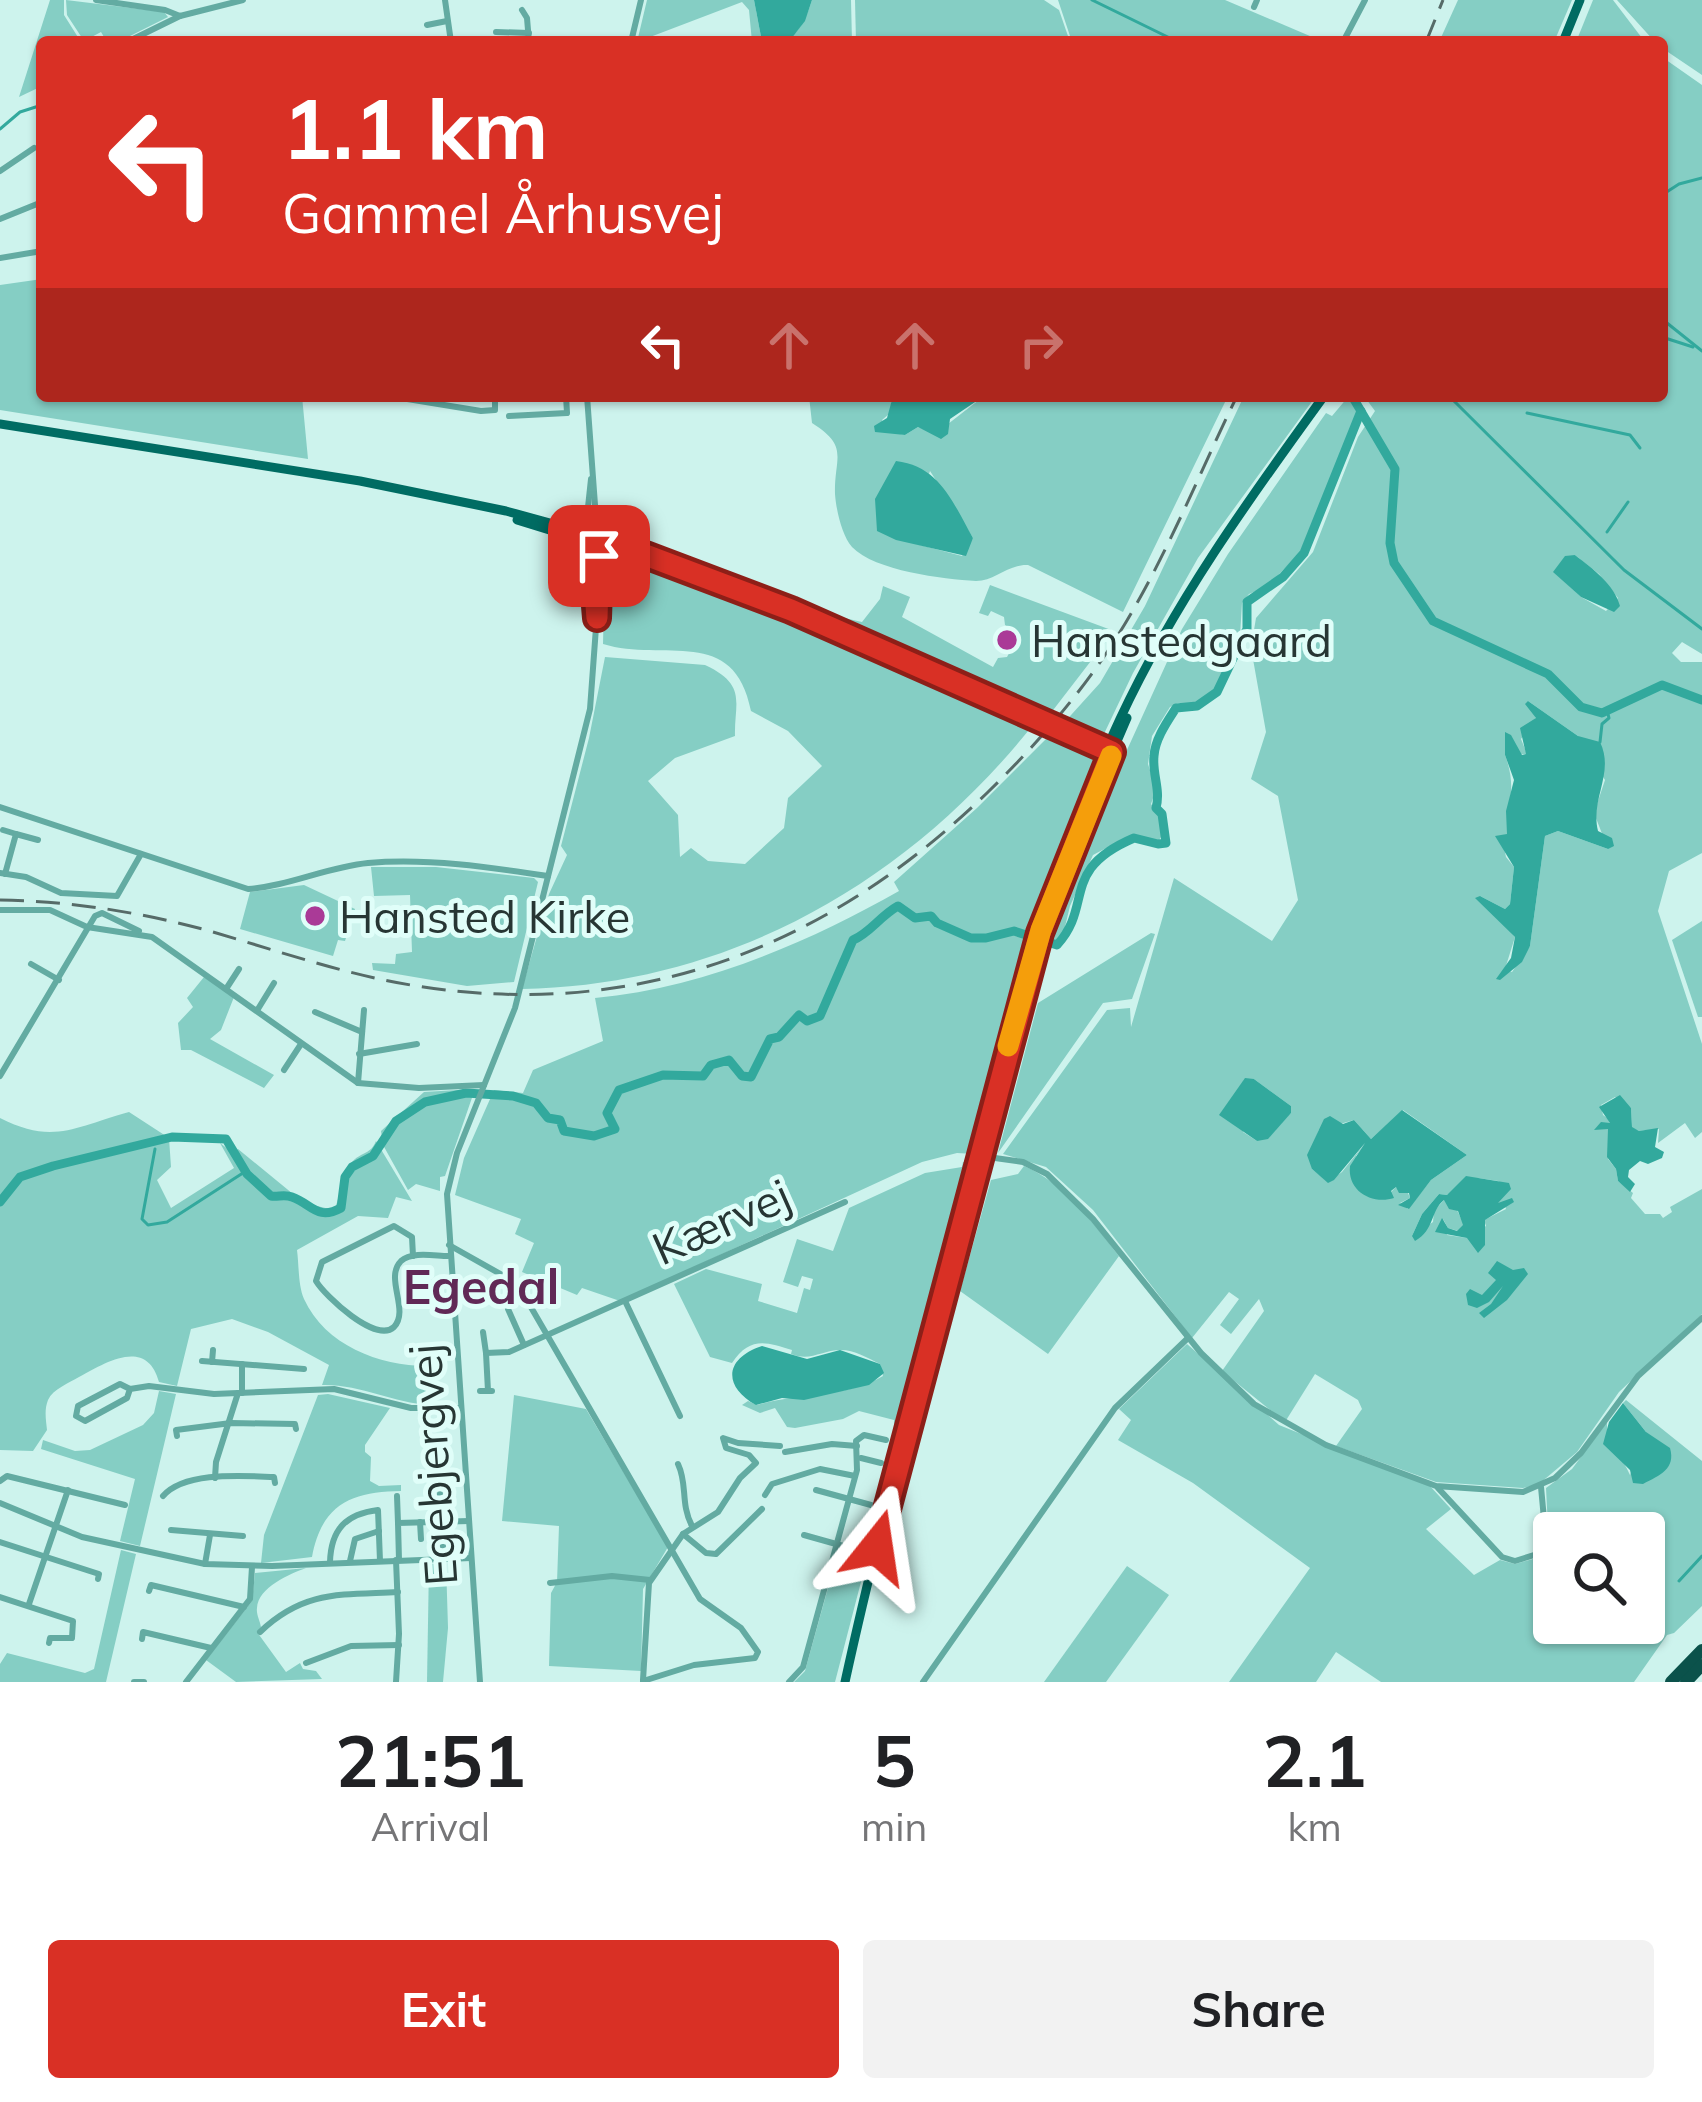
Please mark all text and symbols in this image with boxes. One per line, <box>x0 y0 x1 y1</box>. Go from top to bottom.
text: 1.1 km <box>282 75 549 180</box>
icon: left <box>84 84 240 240</box>
text: Gammel Århusvej <box>282 179 724 247</box>
icon: left <box>630 312 696 378</box>
icon: ahead <box>756 312 822 378</box>
icon: ahead <box>882 312 948 378</box>
icon: right <box>1008 312 1074 378</box>
pin <box>548 505 650 607</box>
icon: arrive <box>566 523 632 589</box>
place label: Hanstedgaard <box>1031 612 1332 668</box>
marker: Hanstedgaard <box>994 627 1020 653</box>
place label: Hansted Kirke <box>339 888 630 944</box>
marker: Hansted Kirke <box>302 903 328 929</box>
street label: Kærvej <box>644 1166 798 1276</box>
district label: Egedal <box>403 1256 559 1316</box>
street label: Egebjergvej <box>396 1342 468 1588</box>
position arrow <box>814 1484 940 1610</box>
map controls <box>1533 1512 1665 1644</box>
button: search <box>1533 1512 1665 1644</box>
text: 21:51 <box>335 1715 526 1805</box>
text: 5 <box>873 1715 916 1805</box>
text: 2.1 <box>1263 1715 1367 1805</box>
text: Arrival <box>371 1802 490 1851</box>
text: min <box>861 1802 927 1851</box>
text: km <box>1288 1802 1342 1851</box>
button: Exit <box>48 1940 839 2078</box>
button: Share <box>863 1940 1654 2078</box>

